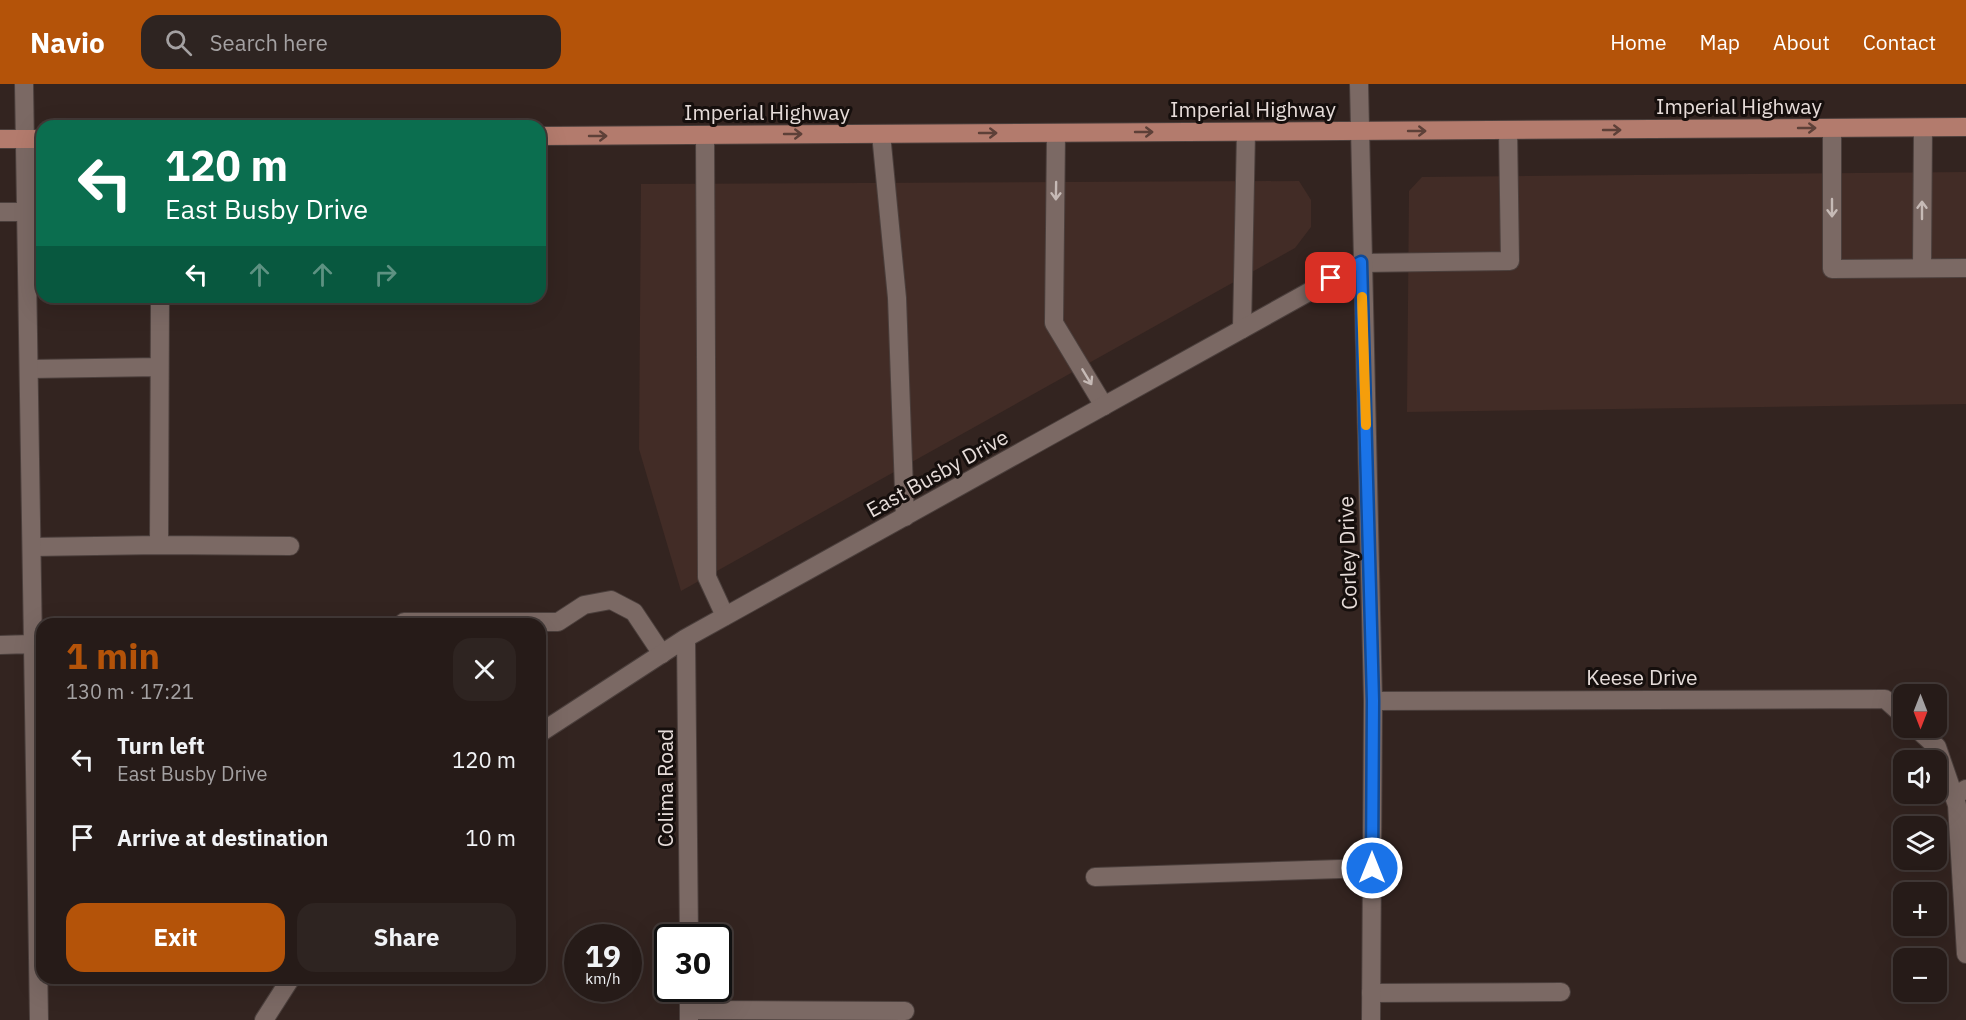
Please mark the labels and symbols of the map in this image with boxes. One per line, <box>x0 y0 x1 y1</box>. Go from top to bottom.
street label: Imperial Highway <box>1656 92 1822 120</box>
street label: Imperial Highway <box>1170 95 1336 123</box>
street label: Imperial Highway <box>684 98 850 126</box>
one-way arrow <box>1797 122 1817 134</box>
one-way arrow <box>1602 124 1622 136</box>
one-way arrow <box>1407 125 1427 137</box>
one-way arrow <box>1133 126 1153 138</box>
one-way arrow <box>978 127 998 139</box>
one-way arrow <box>783 128 803 140</box>
one-way arrow <box>588 130 608 142</box>
one-way arrow <box>1050 181 1062 201</box>
one-way arrow <box>1826 197 1838 217</box>
one-way arrow <box>1916 200 1928 220</box>
pin <box>1305 252 1356 303</box>
one-way arrow <box>1081 368 1093 385</box>
street label: East Busby Drive <box>861 422 1013 524</box>
street label: Corley Drive <box>1331 496 1363 610</box>
street label: Keese Drive <box>1586 663 1698 691</box>
north arrow <box>1893 684 1947 738</box>
street label: Colima Road <box>651 729 679 847</box>
position arrow <box>1340 836 1404 900</box>
speed limit sign: 30 <box>654 924 732 1002</box>

